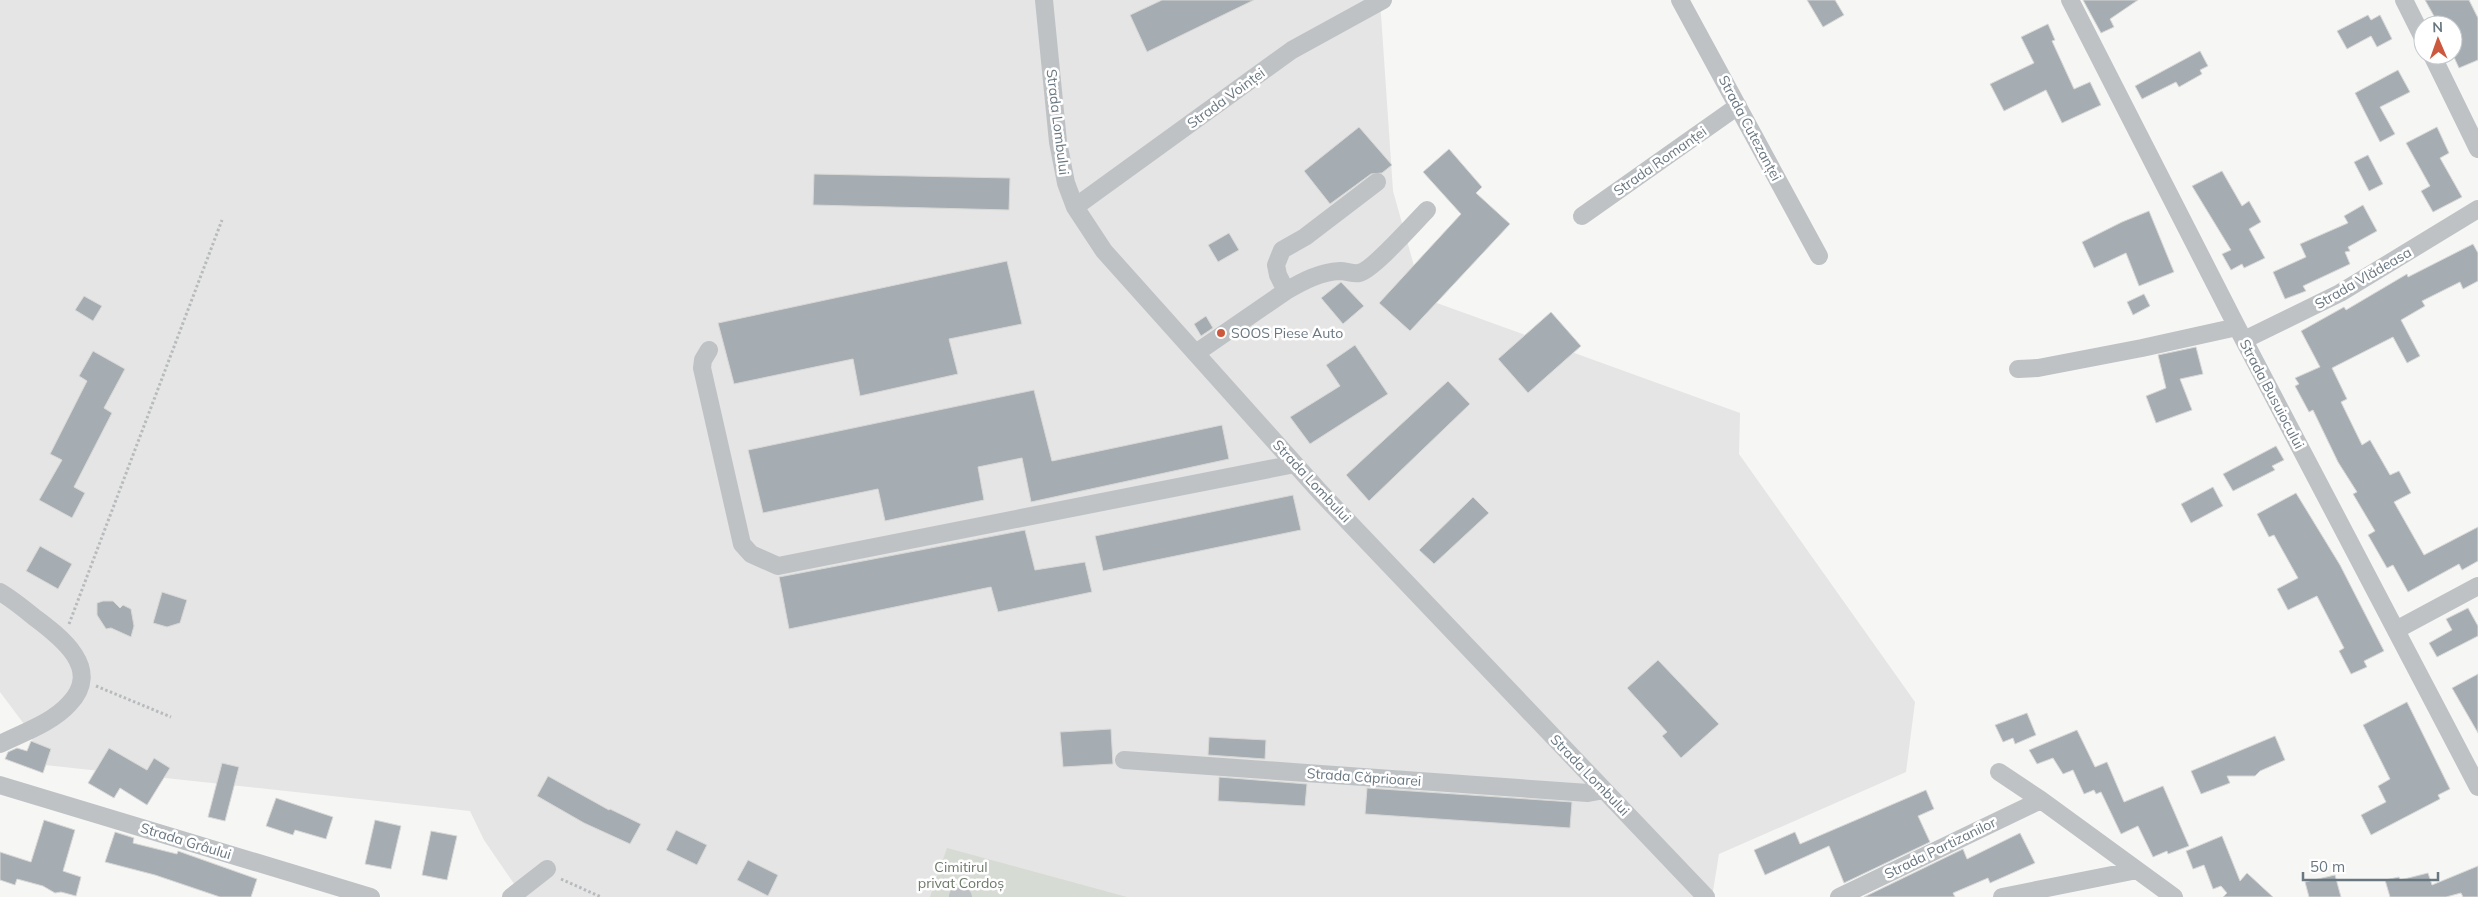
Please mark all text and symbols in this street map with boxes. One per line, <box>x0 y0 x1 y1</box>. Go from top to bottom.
north arrow <box>2413 15 2463 65</box>
text: N <box>2432 18 2443 36</box>
street label: Strada Voinței <box>1184 64 1268 132</box>
street label: Strada Lombului <box>1043 68 1073 176</box>
street label: Strada Cutezanței <box>1715 72 1785 184</box>
street label: Strada Romanței <box>1610 122 1710 200</box>
street label: Strada Vlădeasa <box>2311 243 2415 313</box>
place label: SOOS Piese Auto <box>1231 324 1343 342</box>
marker: SOOS Piese Auto <box>1215 327 1227 339</box>
street label: Strada Busuiocului <box>2236 336 2308 452</box>
street label: Strada Lombului <box>1269 436 1355 526</box>
street label: Strada Lombului <box>1547 730 1633 820</box>
street label: Strada Căprioarei <box>1306 764 1422 790</box>
street label: Strada Partizanilor <box>1881 813 2000 883</box>
street label: Strada Grâului <box>138 819 234 863</box>
scale bar <box>2303 850 2438 882</box>
text: 50 m <box>2310 857 2345 876</box>
park label: Cimitirul privat Cordoș <box>918 858 1004 892</box>

